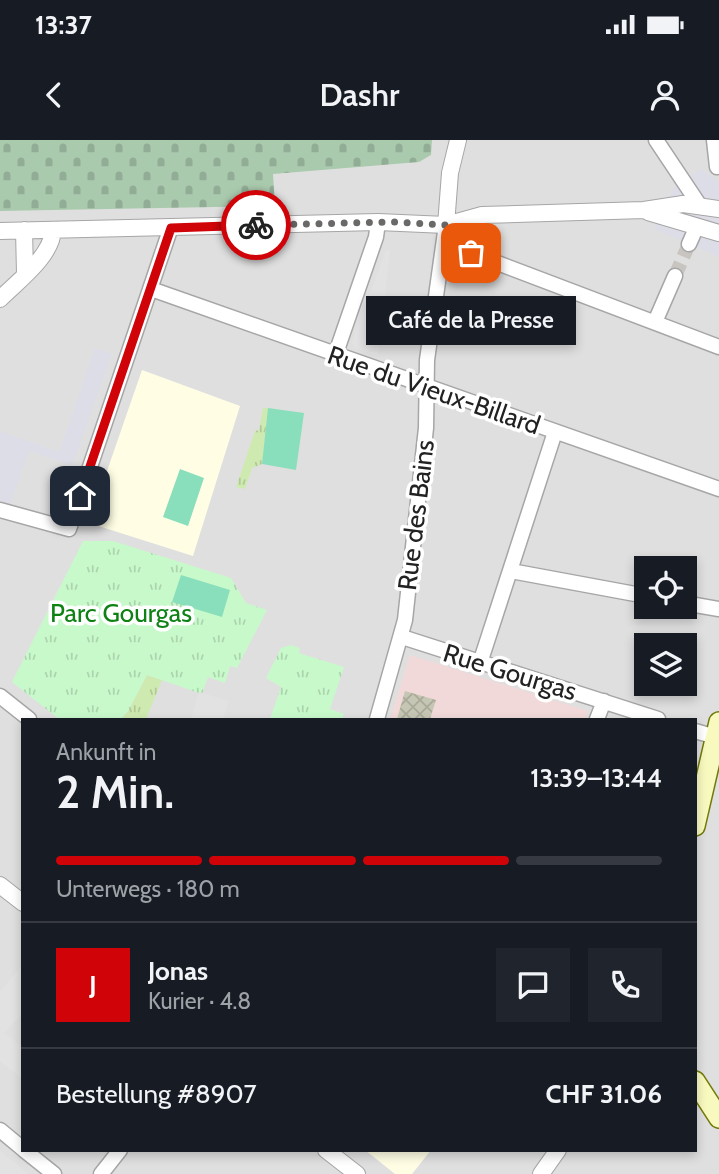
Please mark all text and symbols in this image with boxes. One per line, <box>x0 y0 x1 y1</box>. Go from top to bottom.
text: 13:37 <box>35 9 92 41</box>
text: Dashr <box>320 75 399 114</box>
icon: back <box>35 76 73 114</box>
icon: person <box>646 76 684 114</box>
courier <box>221 190 291 260</box>
icon: bike <box>237 206 275 244</box>
pin <box>441 223 501 283</box>
icon: bag <box>452 234 490 272</box>
callout: Café de la Presse <box>366 295 576 344</box>
text: Café de la Presse <box>388 306 554 334</box>
street label: Rue du Vieux-Billard <box>324 339 544 441</box>
street label: Rue des Bains <box>391 438 441 592</box>
pin <box>50 466 110 526</box>
icon: home <box>61 477 99 515</box>
map controls <box>634 556 697 696</box>
button: locate <box>634 556 697 619</box>
park label: Parc Gourgas <box>50 597 192 629</box>
button: layers <box>634 633 697 696</box>
street label: Rue Gourgas <box>439 637 581 707</box>
text: Ankunft in <box>56 738 156 766</box>
text: 13:39–13:44 <box>530 762 662 794</box>
text: 2 Min. <box>56 764 174 820</box>
text: Unterwegs · 180 m <box>56 875 240 903</box>
button: chat <box>496 948 570 1022</box>
button: phone <box>588 948 662 1022</box>
text: Jonas <box>148 955 208 987</box>
text: J <box>89 969 97 1001</box>
text: Kurier · 4.8 <box>148 987 251 1015</box>
text: Bestellung #8907 <box>56 1078 257 1110</box>
text: CHF 31.06 <box>546 1078 662 1110</box>

